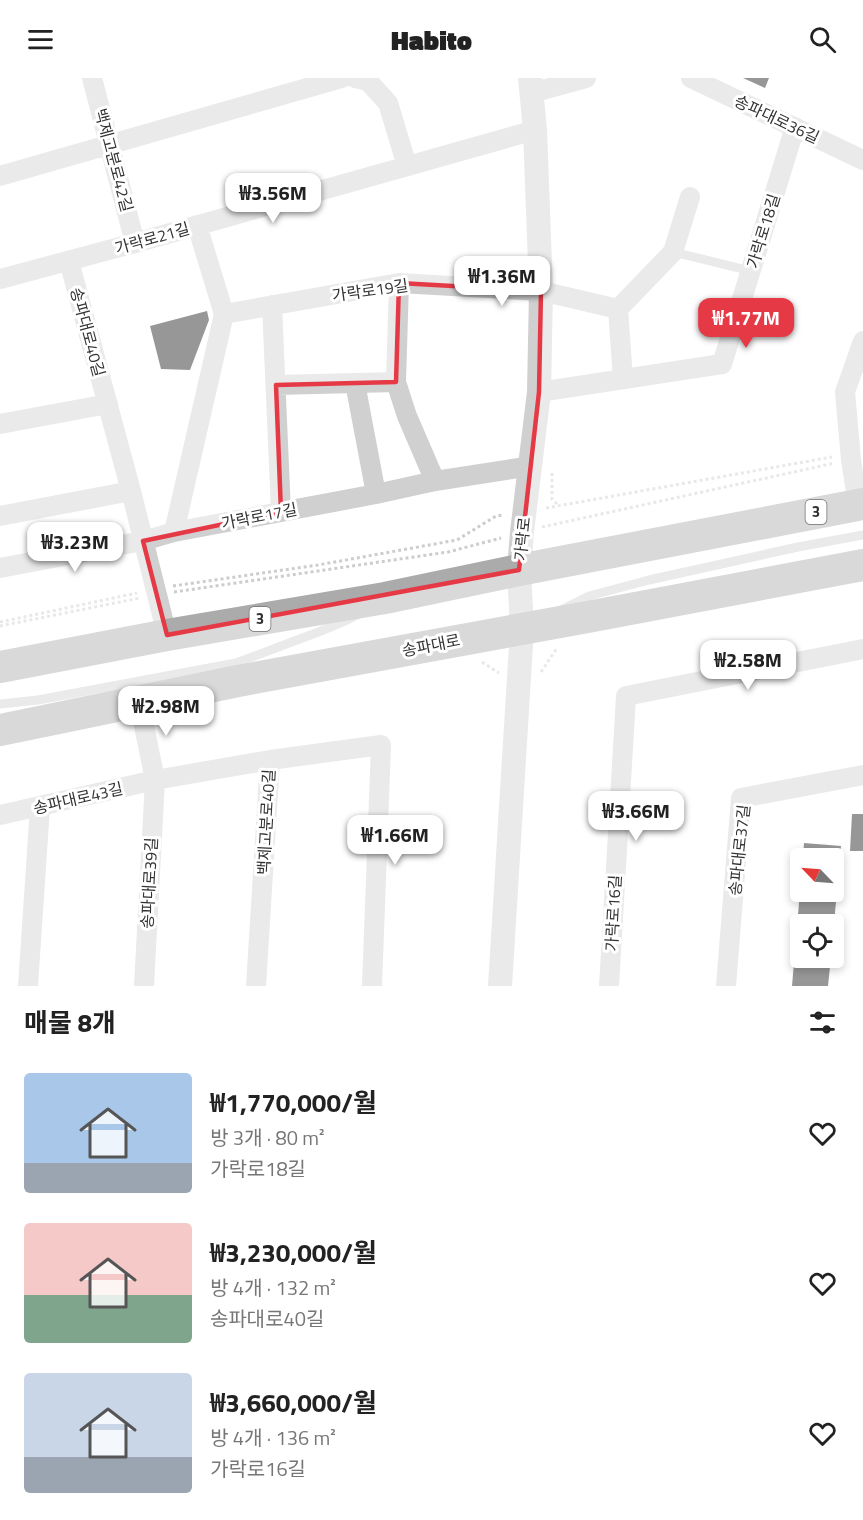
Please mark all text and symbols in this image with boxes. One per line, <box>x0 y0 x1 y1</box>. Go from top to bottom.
text: Habito <box>391 19 472 60</box>
icon: menu <box>24 23 57 56</box>
icon: search <box>806 23 839 56</box>
street label: 송파대로36길 <box>730 89 824 149</box>
street label: 백제고분로42길 <box>89 106 139 214</box>
pin: ₩3.56M <box>224 173 322 224</box>
text: ₩3.56M <box>239 177 307 208</box>
street label: 가락로18길 <box>740 191 786 271</box>
street label: 가락로21길 <box>112 216 192 260</box>
pin: ₩1.36M <box>453 256 551 307</box>
text: ₩1.36M <box>468 260 536 291</box>
street label: 가락로19길 <box>330 273 410 307</box>
street label: 송파대로40길 <box>65 285 111 379</box>
pin: ₩1.77M <box>697 298 795 349</box>
text: ₩1.77M <box>712 302 780 333</box>
street label: 가락로17길 <box>219 497 299 535</box>
road number: 3 <box>806 500 826 524</box>
street label: 가락로 <box>508 516 536 562</box>
pin: ₩3.23M <box>26 522 124 573</box>
text: ₩3.23M <box>41 526 109 557</box>
road number: 3 <box>250 607 270 631</box>
street label: 송파대로 <box>400 628 462 662</box>
pin: ₩2.58M <box>699 640 797 691</box>
text: ₩2.58M <box>714 644 782 675</box>
pin: ₩2.98M <box>117 686 215 737</box>
text: ₩2.98M <box>132 690 200 721</box>
street label: 백제고분로40길 <box>251 768 281 876</box>
street label: 송파대로43길 <box>31 776 125 820</box>
pin: ₩3.66M <box>587 791 685 842</box>
text: ₩3.66M <box>602 795 670 826</box>
street label: 송파대로37길 <box>722 803 756 897</box>
pin: ₩1.66M <box>346 815 444 866</box>
text: ₩1.66M <box>361 819 429 850</box>
street label: 송파대로39길 <box>135 837 163 929</box>
north arrow <box>790 848 844 902</box>
map controls <box>790 848 844 968</box>
street label: 가락로16길 <box>599 874 627 952</box>
button: locate <box>790 914 844 968</box>
text: 매물 8개 <box>24 1003 116 1042</box>
icon: filters <box>806 1006 839 1039</box>
text: ₩1,770,000/월 <box>210 1083 377 1122</box>
icon: home <box>72 1097 144 1169</box>
icon: heart <box>806 1117 839 1150</box>
text: 방 3개 · 80 m² <box>210 1122 325 1153</box>
text: 가락로18길 <box>210 1153 306 1184</box>
text: ₩3,230,000/월 <box>210 1233 377 1272</box>
icon: home <box>72 1247 144 1319</box>
icon: heart <box>806 1267 839 1300</box>
text: 방 4개 · 132 m² <box>210 1272 336 1303</box>
text: 송파대로40길 <box>210 1303 324 1334</box>
text: ₩3,660,000/월 <box>210 1383 377 1422</box>
icon: home <box>72 1397 144 1469</box>
icon: heart <box>806 1417 839 1450</box>
text: 방 4개 · 136 m² <box>210 1422 336 1453</box>
text: 가락로16길 <box>210 1453 306 1484</box>

